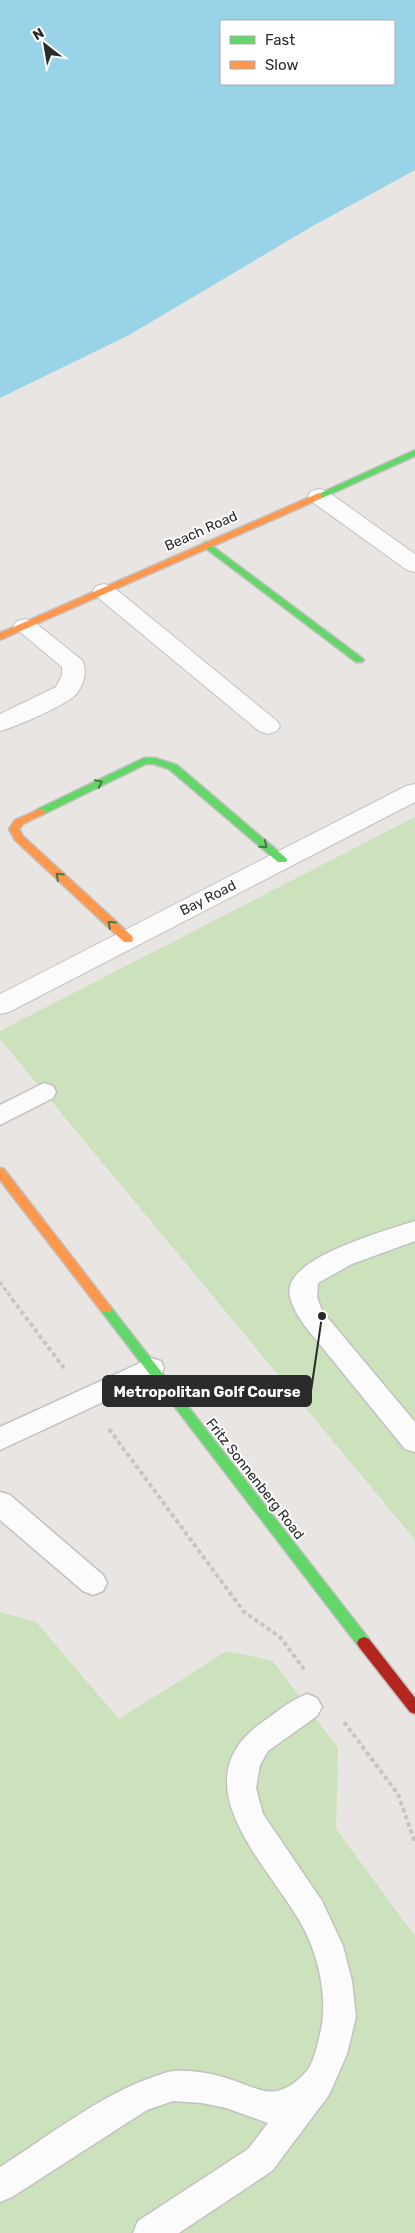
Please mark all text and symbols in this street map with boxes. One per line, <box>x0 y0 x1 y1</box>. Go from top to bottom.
north arrow <box>20 20 70 70</box>
legend <box>220 20 395 85</box>
text: N <box>30 24 47 44</box>
text: Fast <box>265 31 295 49</box>
text: Slow <box>265 56 298 74</box>
street label: Beach Road <box>162 507 240 555</box>
one-way arrow <box>94 779 103 789</box>
one-way arrow <box>258 840 267 848</box>
one-way arrow <box>56 873 65 882</box>
street label: Bay Road <box>177 877 239 919</box>
one-way arrow <box>108 921 117 930</box>
callout: Metropolitan Golf Course <box>103 1376 311 1406</box>
text: Metropolitan Golf Course <box>113 1383 301 1401</box>
street label: Fritz Sonnenberg Road <box>202 1415 308 1543</box>

